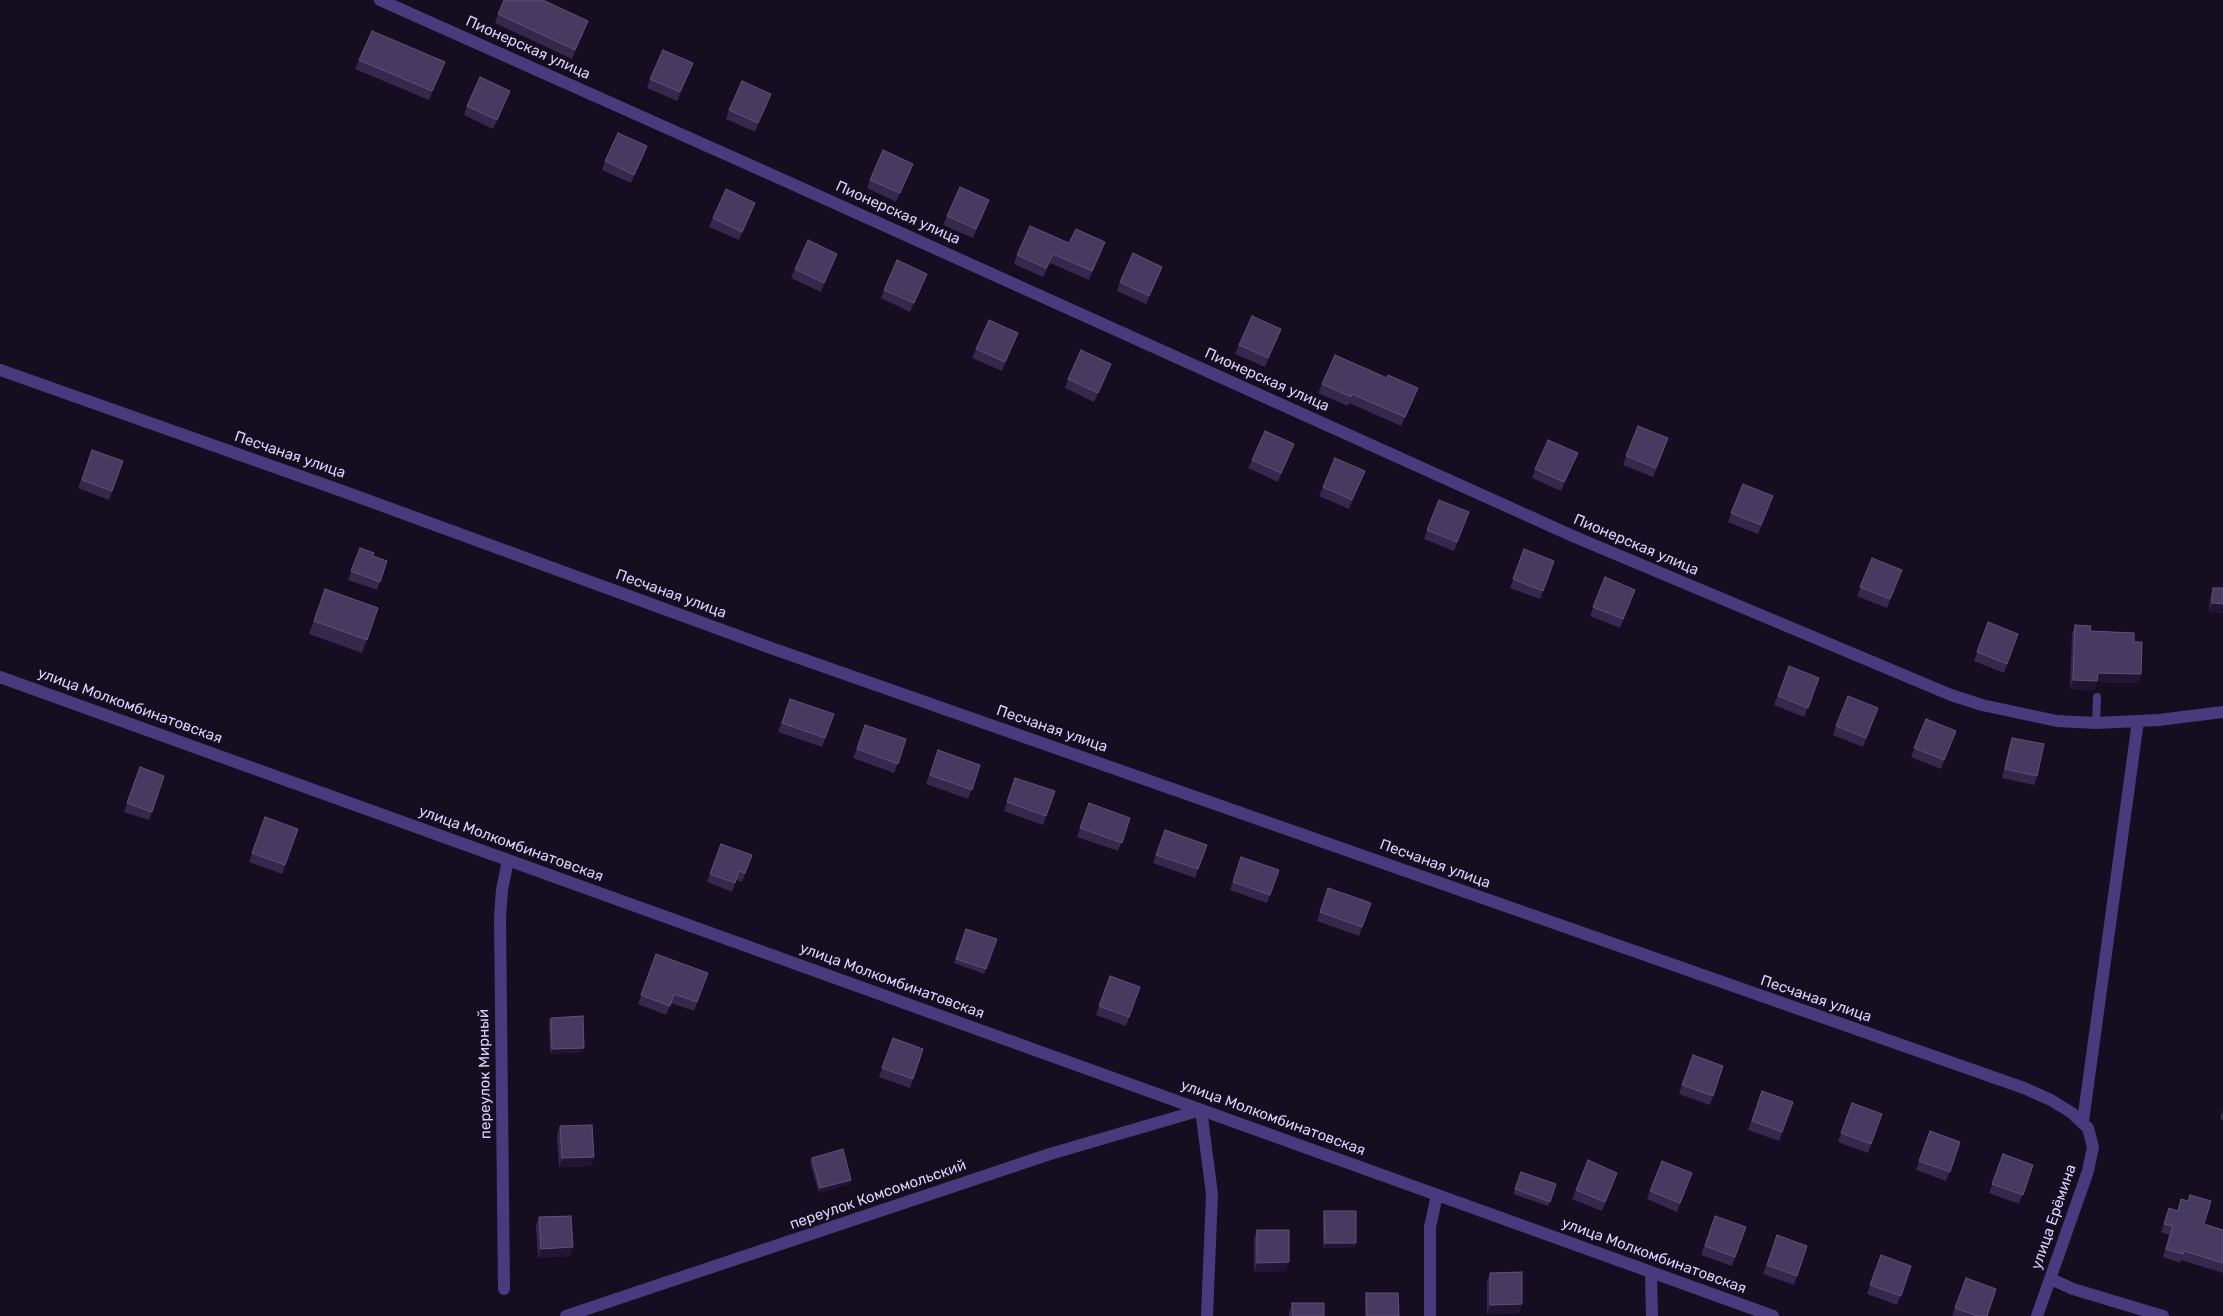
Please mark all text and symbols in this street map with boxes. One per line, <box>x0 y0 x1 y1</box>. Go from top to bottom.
street label: Пионерская улица <box>463 12 593 84</box>
street label: Пионерская улица <box>833 177 963 249</box>
street label: Пионерская улица <box>1202 344 1332 416</box>
street label: Песчаная улица <box>232 428 348 482</box>
street label: Пионерская улица <box>1571 510 1701 580</box>
street label: Песчаная улица <box>613 566 729 622</box>
street label: улица Молкомбинатовская <box>35 664 225 748</box>
street label: Песчаная улица <box>994 702 1110 756</box>
street label: улица Молкомбинатовская <box>416 802 606 886</box>
street label: Песчаная улица <box>1377 836 1493 892</box>
street label: улица Молкомбинатовская <box>797 939 987 1023</box>
street label: Песчаная улица <box>1758 972 1874 1026</box>
street label: переулок Мирный <box>475 1009 495 1139</box>
street label: улица Молкомбинатовская <box>1178 1076 1368 1160</box>
street label: переулок Комсомольский <box>787 1156 969 1234</box>
street label: улица Ерёмина <box>2028 1162 2080 1272</box>
street label: улица Молкомбинатовская <box>1559 1214 1749 1298</box>

